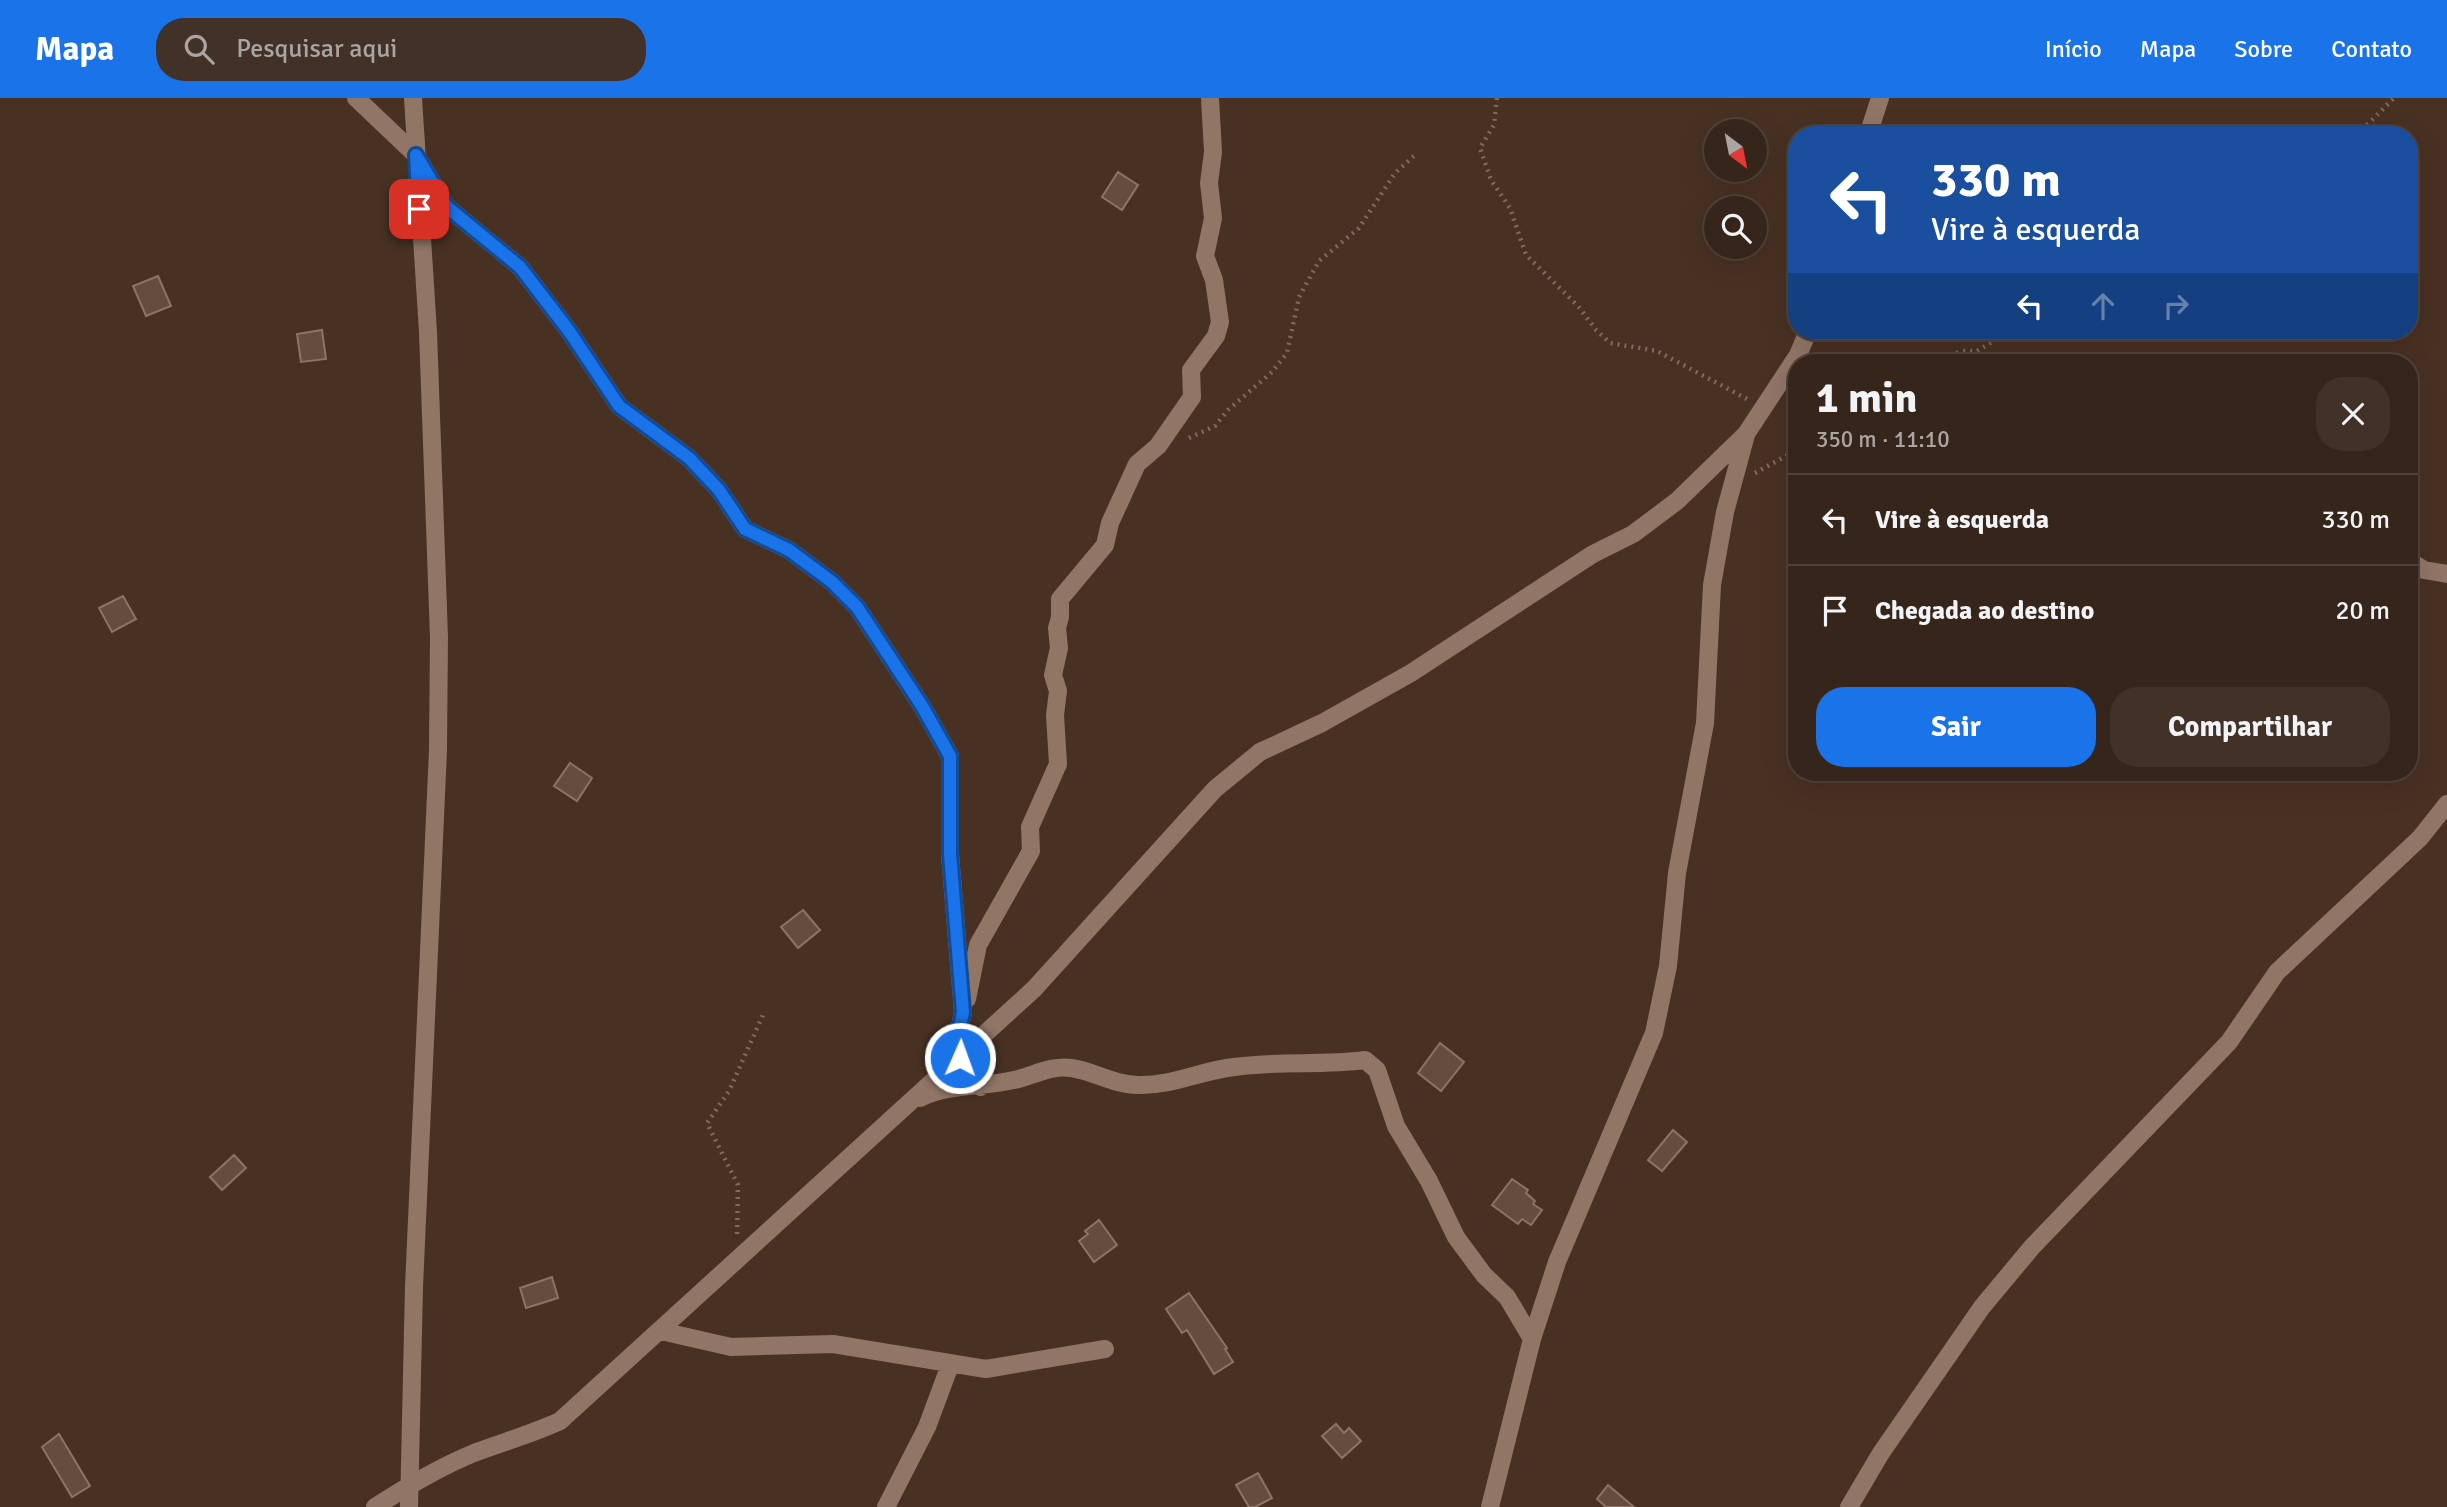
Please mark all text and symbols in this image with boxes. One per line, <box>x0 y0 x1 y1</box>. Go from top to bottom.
search box <box>156 18 646 81</box>
text: Mapa <box>35 29 114 70</box>
icon: search <box>180 30 218 68</box>
text: Pesquisar aqui <box>236 33 397 65</box>
text: Início <box>2045 34 2102 64</box>
text: Mapa <box>2140 34 2196 64</box>
text: Sobre <box>2234 34 2293 64</box>
text: Contato <box>2331 34 2412 64</box>
north arrow <box>1704 119 1768 182</box>
map controls <box>1704 119 1767 259</box>
text: 330 m <box>1931 150 2061 210</box>
icon: left <box>1816 154 1907 245</box>
pin <box>389 179 449 239</box>
icon: arrive <box>400 190 438 228</box>
button: search <box>1704 196 1767 259</box>
text: Vire à esquerda <box>1931 210 2141 249</box>
icon: left <box>2011 287 2049 325</box>
icon: ahead <box>2084 287 2122 325</box>
icon: right <box>2157 287 2195 325</box>
text: 1 min <box>1816 373 1917 424</box>
button: close <box>2316 377 2390 451</box>
text: 350 m · 11:10 <box>1816 425 1950 454</box>
icon: left <box>1816 501 1854 539</box>
text: Vire à esquerda <box>1875 504 2049 536</box>
text: 330 m <box>2321 504 2390 536</box>
icon: arrive <box>1816 592 1854 630</box>
text: Chegada ao destino <box>1875 595 2094 627</box>
text: 20 m <box>2335 595 2390 627</box>
button: Sair <box>1816 687 2096 767</box>
button: Compartilhar <box>2110 687 2390 767</box>
position arrow <box>923 1021 997 1095</box>

